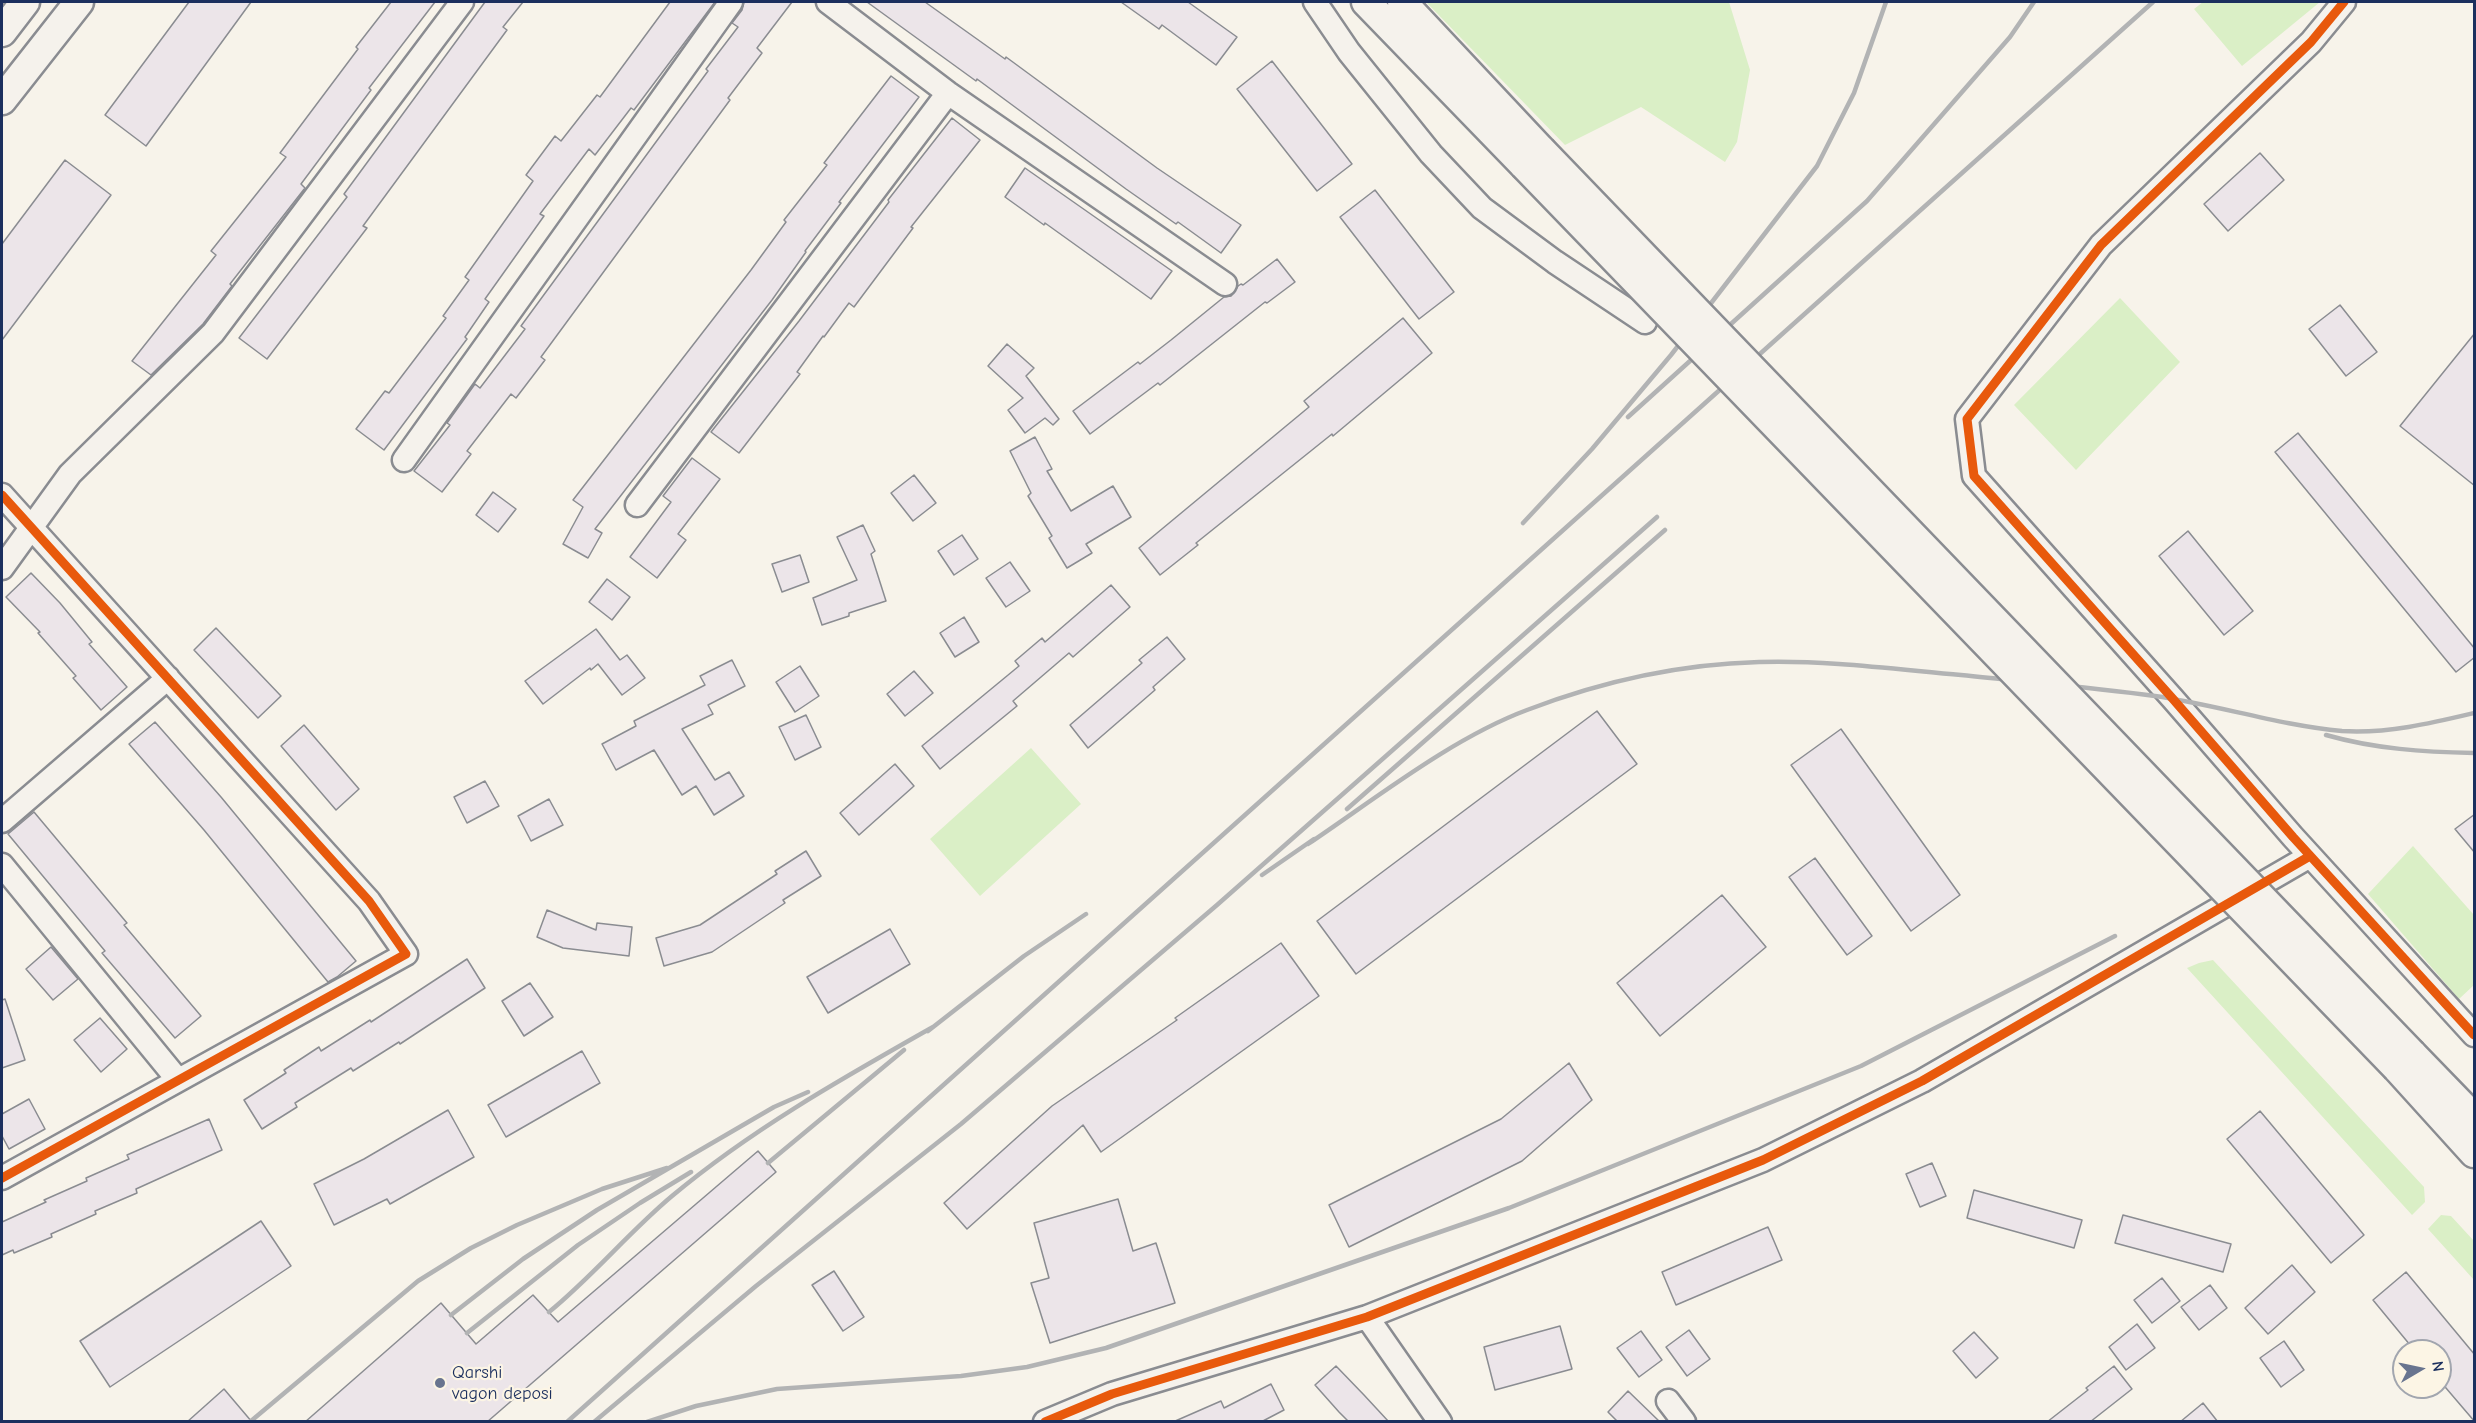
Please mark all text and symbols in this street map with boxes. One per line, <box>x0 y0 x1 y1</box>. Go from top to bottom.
north arrow <box>2392 1339 2452 1399</box>
text: N <box>2428 1360 2448 1373</box>
place label: Qarshi vagon deposi <box>452 1362 553 1404</box>
marker: Qarshi vagon deposi <box>433 1376 447 1390</box>

